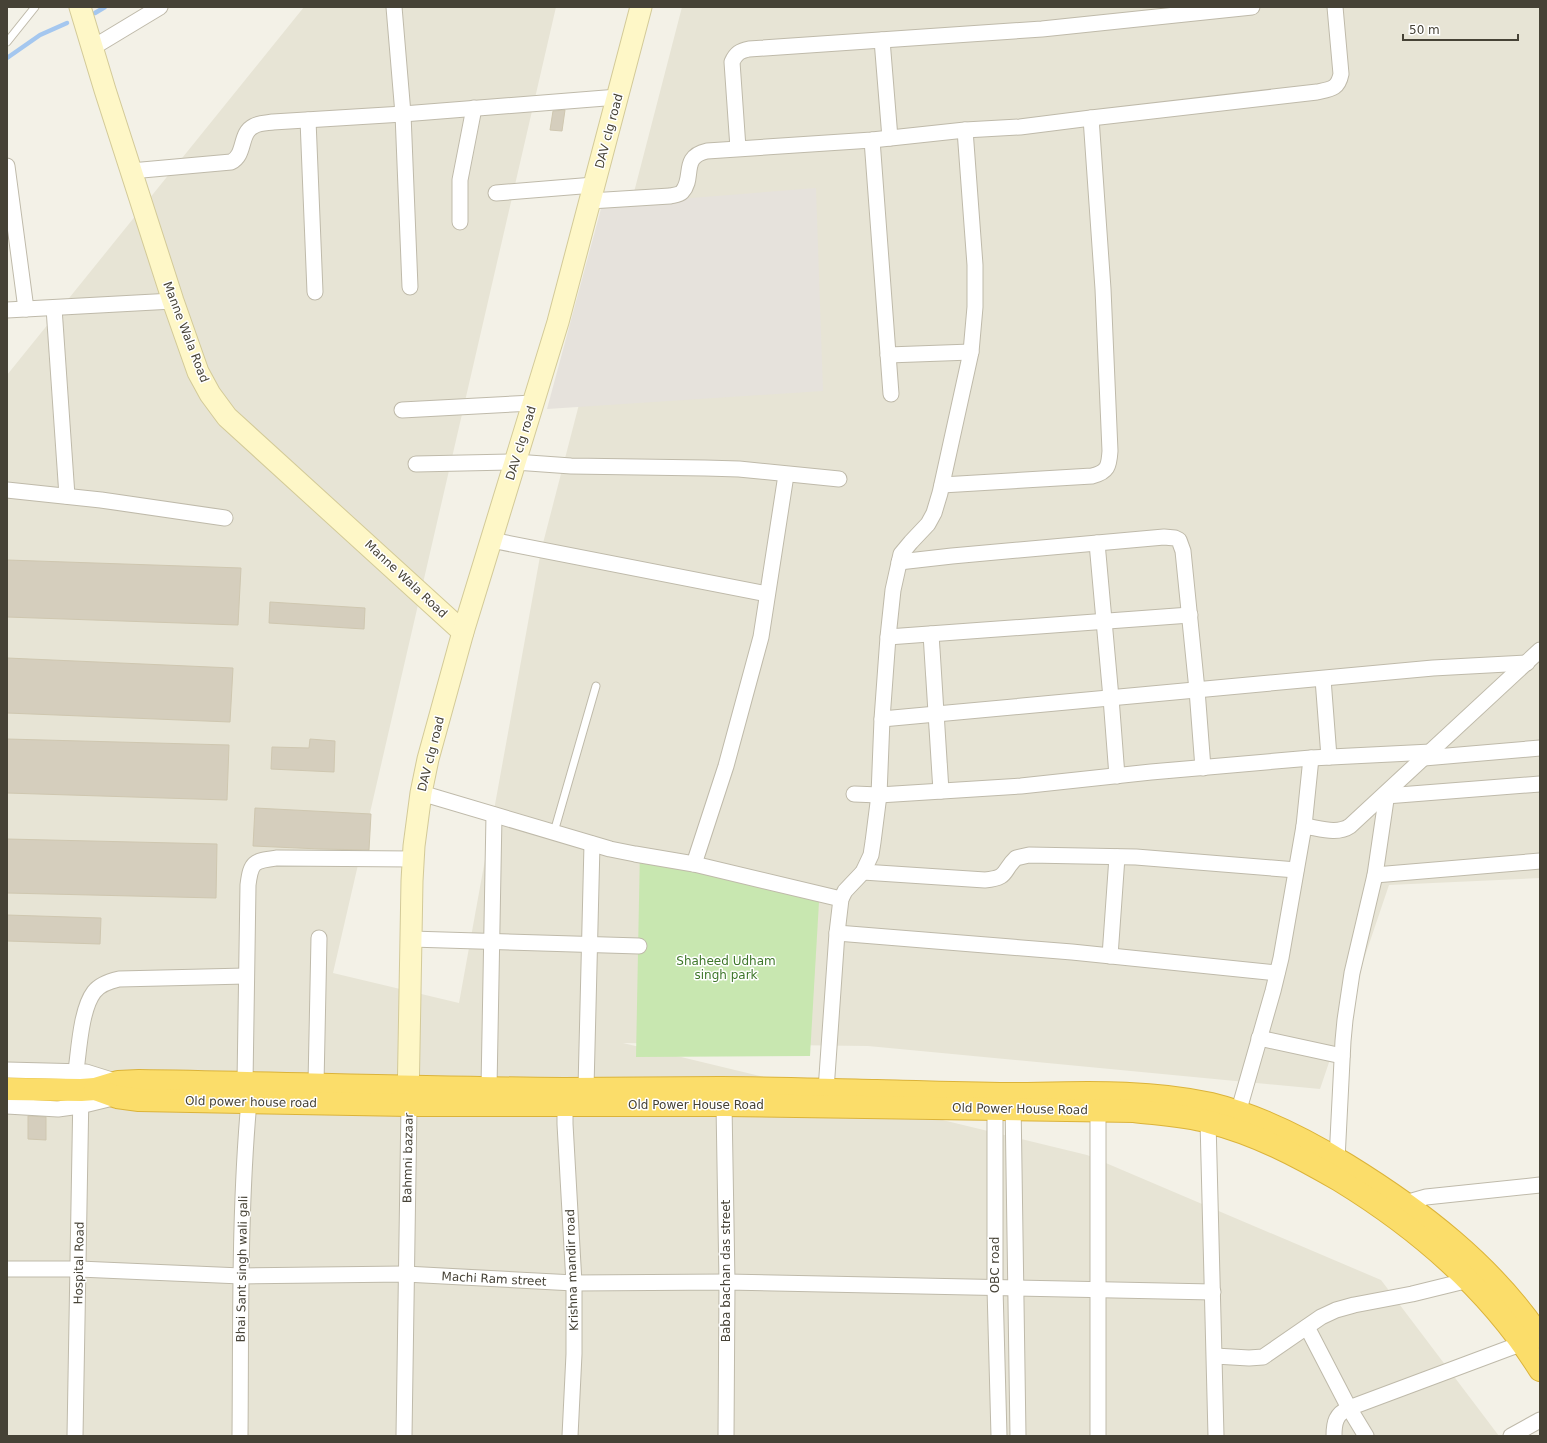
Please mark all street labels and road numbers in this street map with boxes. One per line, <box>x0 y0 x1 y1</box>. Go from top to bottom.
street label: DAV clg road <box>592 92 626 170</box>
street label: Manne Wala Road <box>160 279 212 385</box>
street label: DAV clg road <box>503 404 539 482</box>
street label: Manne Wala Road <box>362 537 450 621</box>
street label: DAV clg road <box>415 715 447 793</box>
street label: Old power house road <box>185 1094 317 1110</box>
street label: Old Power House Road <box>628 1098 764 1112</box>
street label: Old Power House Road <box>952 1101 1088 1117</box>
street label: Bahmni bazaar <box>400 1113 416 1203</box>
street label: Bhai Sant singh wali gali <box>234 1195 250 1343</box>
street label: Baba bachan das street <box>719 1199 733 1342</box>
street label: Krishna mandir road <box>563 1209 581 1331</box>
street label: Hospital Road <box>71 1221 87 1305</box>
street label: OBC road <box>988 1237 1002 1293</box>
street label: Machi Ram street <box>441 1269 547 1289</box>

